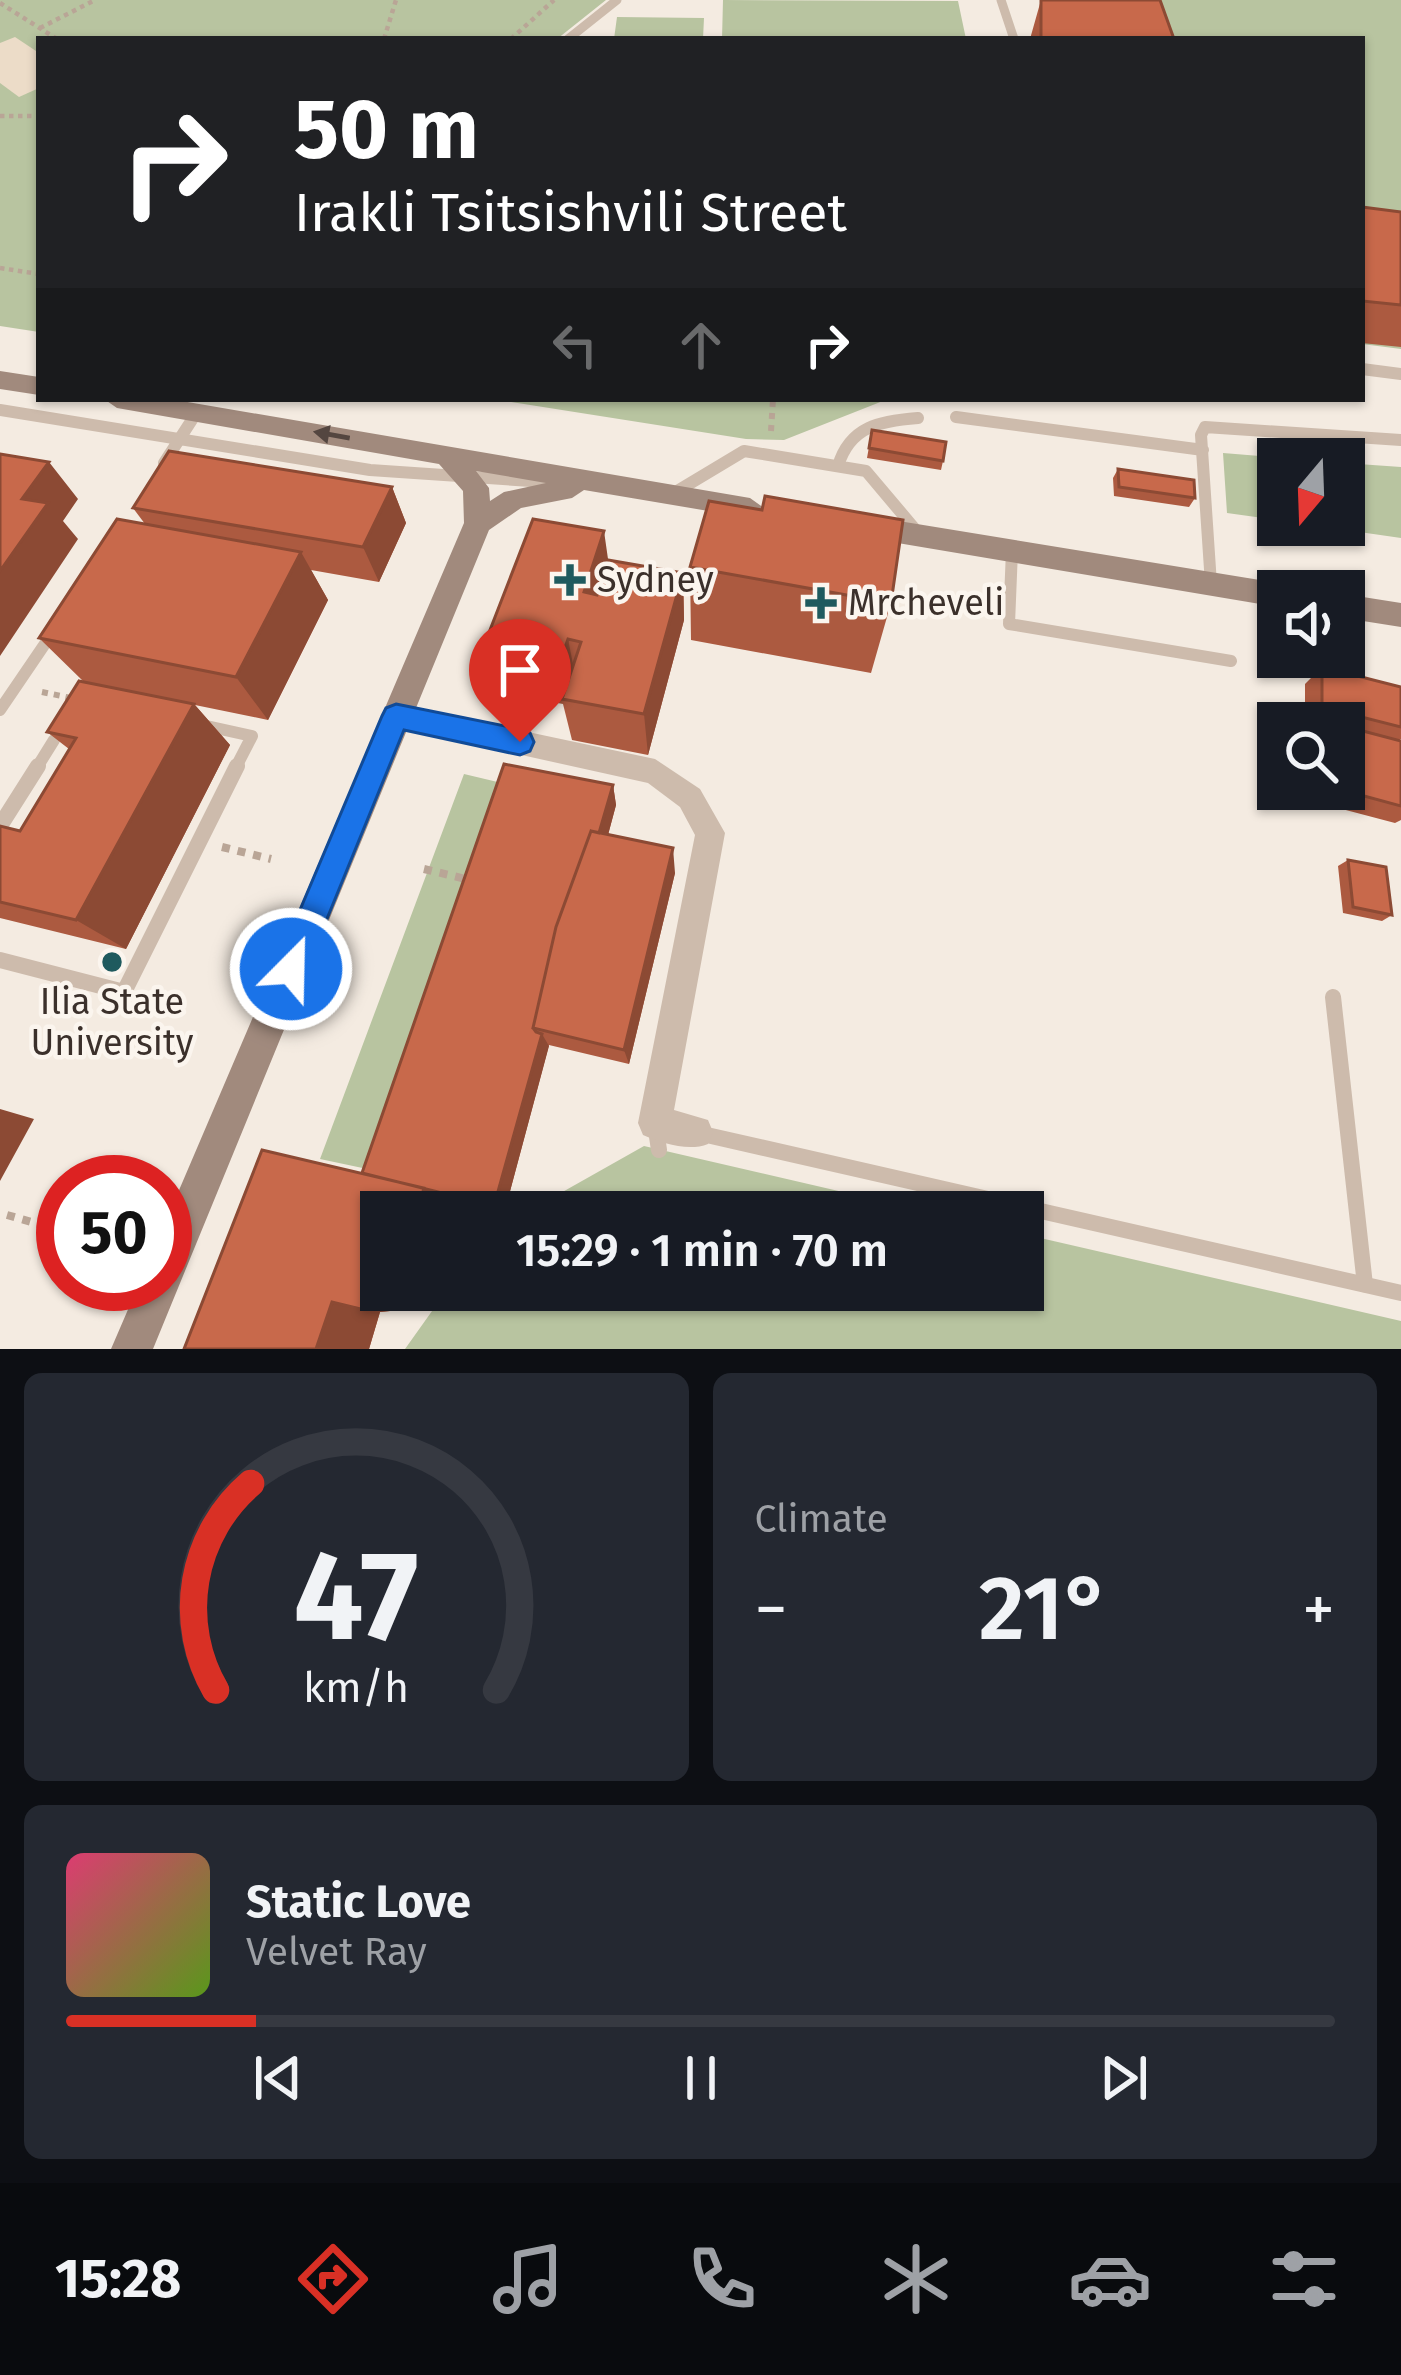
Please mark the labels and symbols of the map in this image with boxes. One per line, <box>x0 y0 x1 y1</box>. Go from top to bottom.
one-way arrow <box>313 426 351 444</box>
north arrow <box>1257 438 1365 546</box>
place label: Sydney <box>597 558 714 602</box>
marker: Sydney <box>554 564 586 596</box>
place label: Mrcheveli <box>848 581 1005 625</box>
marker: Mrcheveli <box>805 587 837 619</box>
pin <box>469 619 571 742</box>
position arrow <box>228 906 354 1032</box>
marker: Ilia State University <box>99 949 125 975</box>
place label: Ilia State University <box>30 980 194 1065</box>
speed limit sign: 50 <box>36 1155 192 1311</box>

